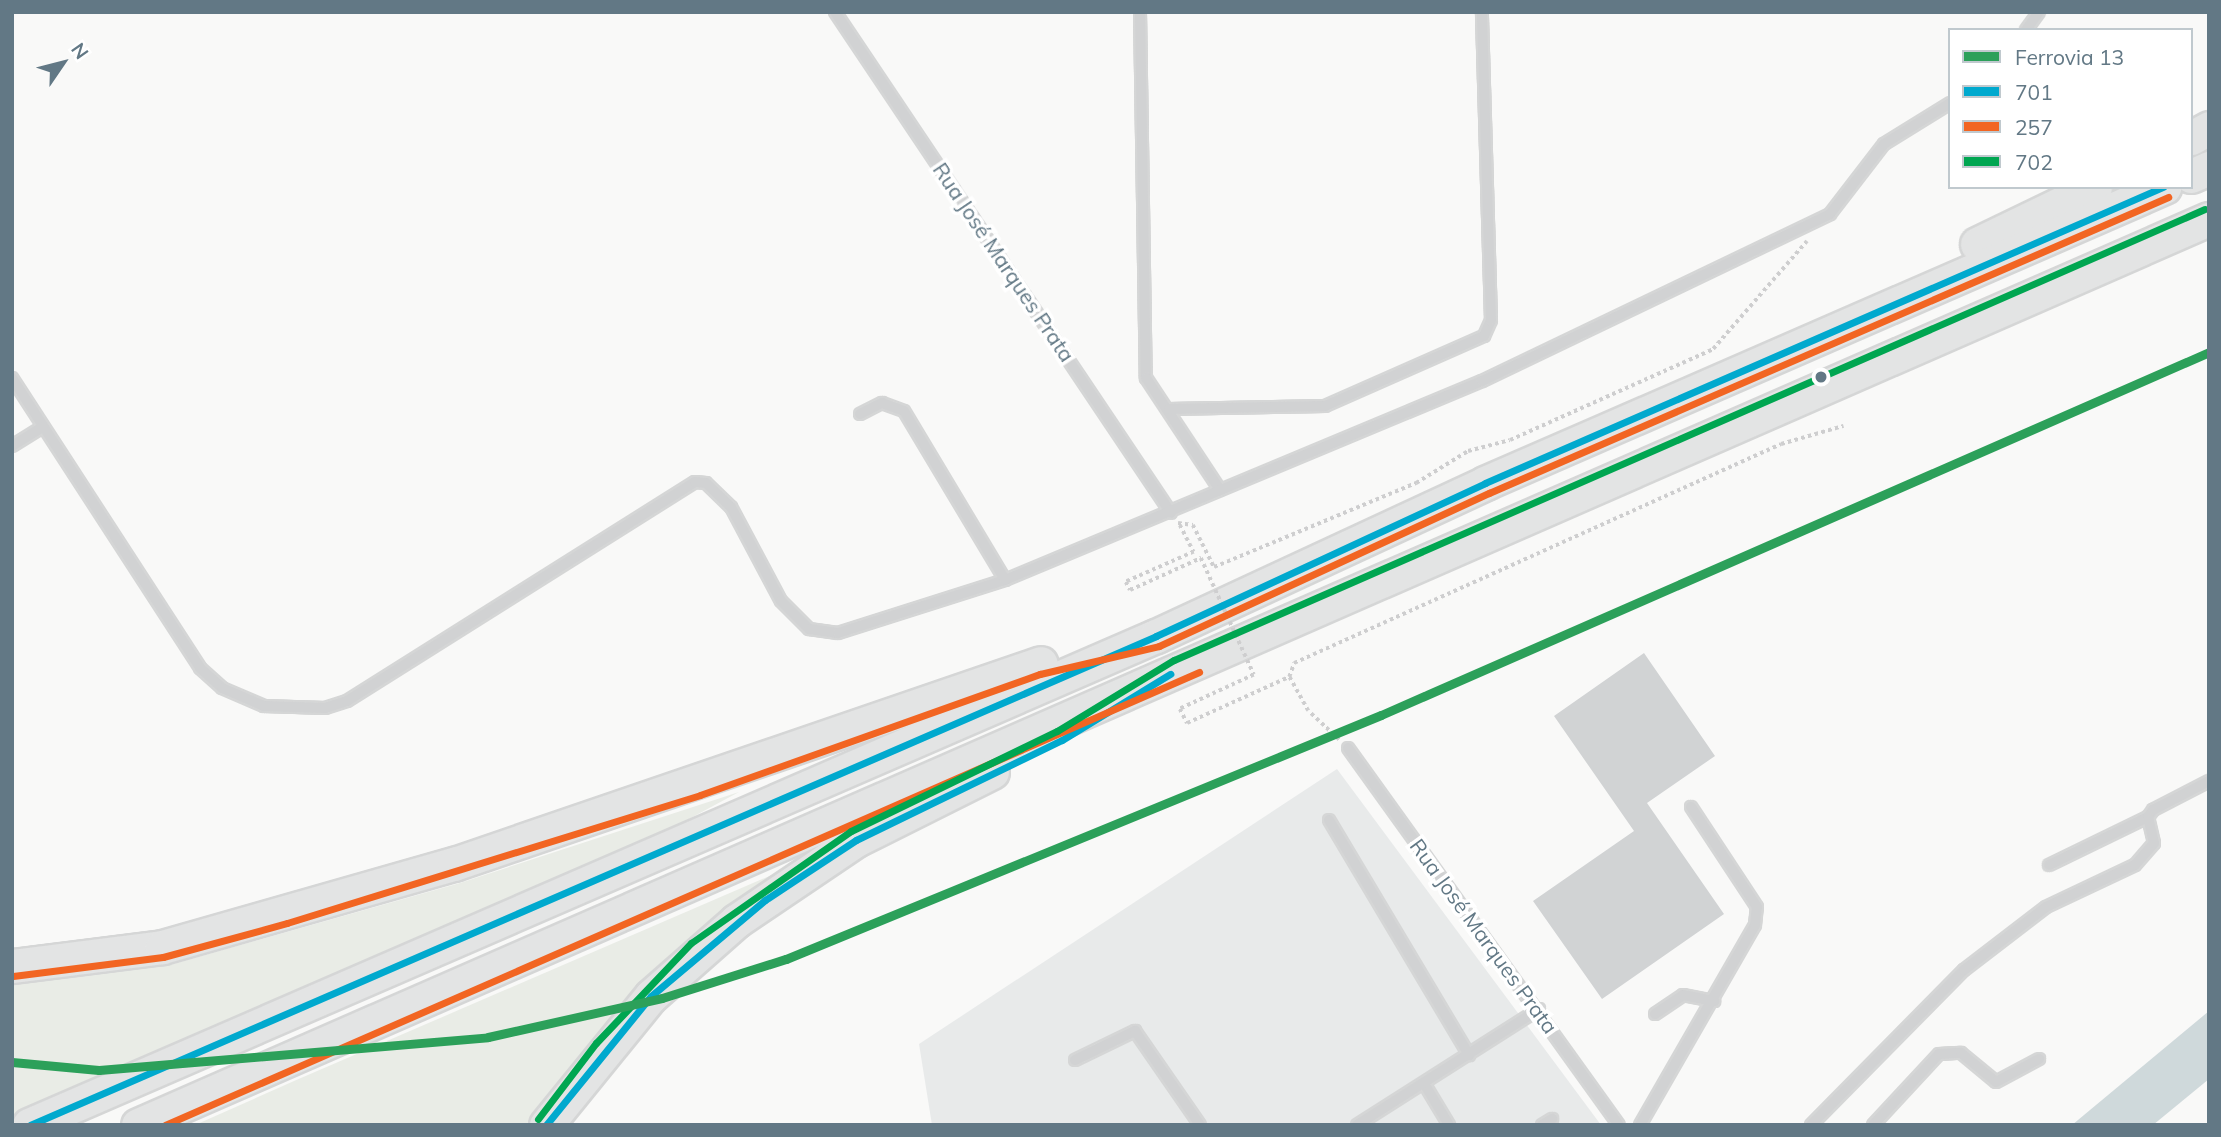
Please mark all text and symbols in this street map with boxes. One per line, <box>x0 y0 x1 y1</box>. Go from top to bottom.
north arrow <box>28 28 98 98</box>
legend <box>1948 28 2193 189</box>
text: N <box>66 38 94 64</box>
text: Ferrovia 13 <box>2015 44 2124 70</box>
text: 701 <box>2015 79 2053 105</box>
text: 257 <box>2015 114 2053 140</box>
text: 702 <box>2015 149 2053 175</box>
street label: Rua José Marques Prata <box>928 158 1080 366</box>
unlabelled marker <box>1814 370 1828 384</box>
street label: Rua José Marques Prata <box>1405 834 1563 1038</box>

